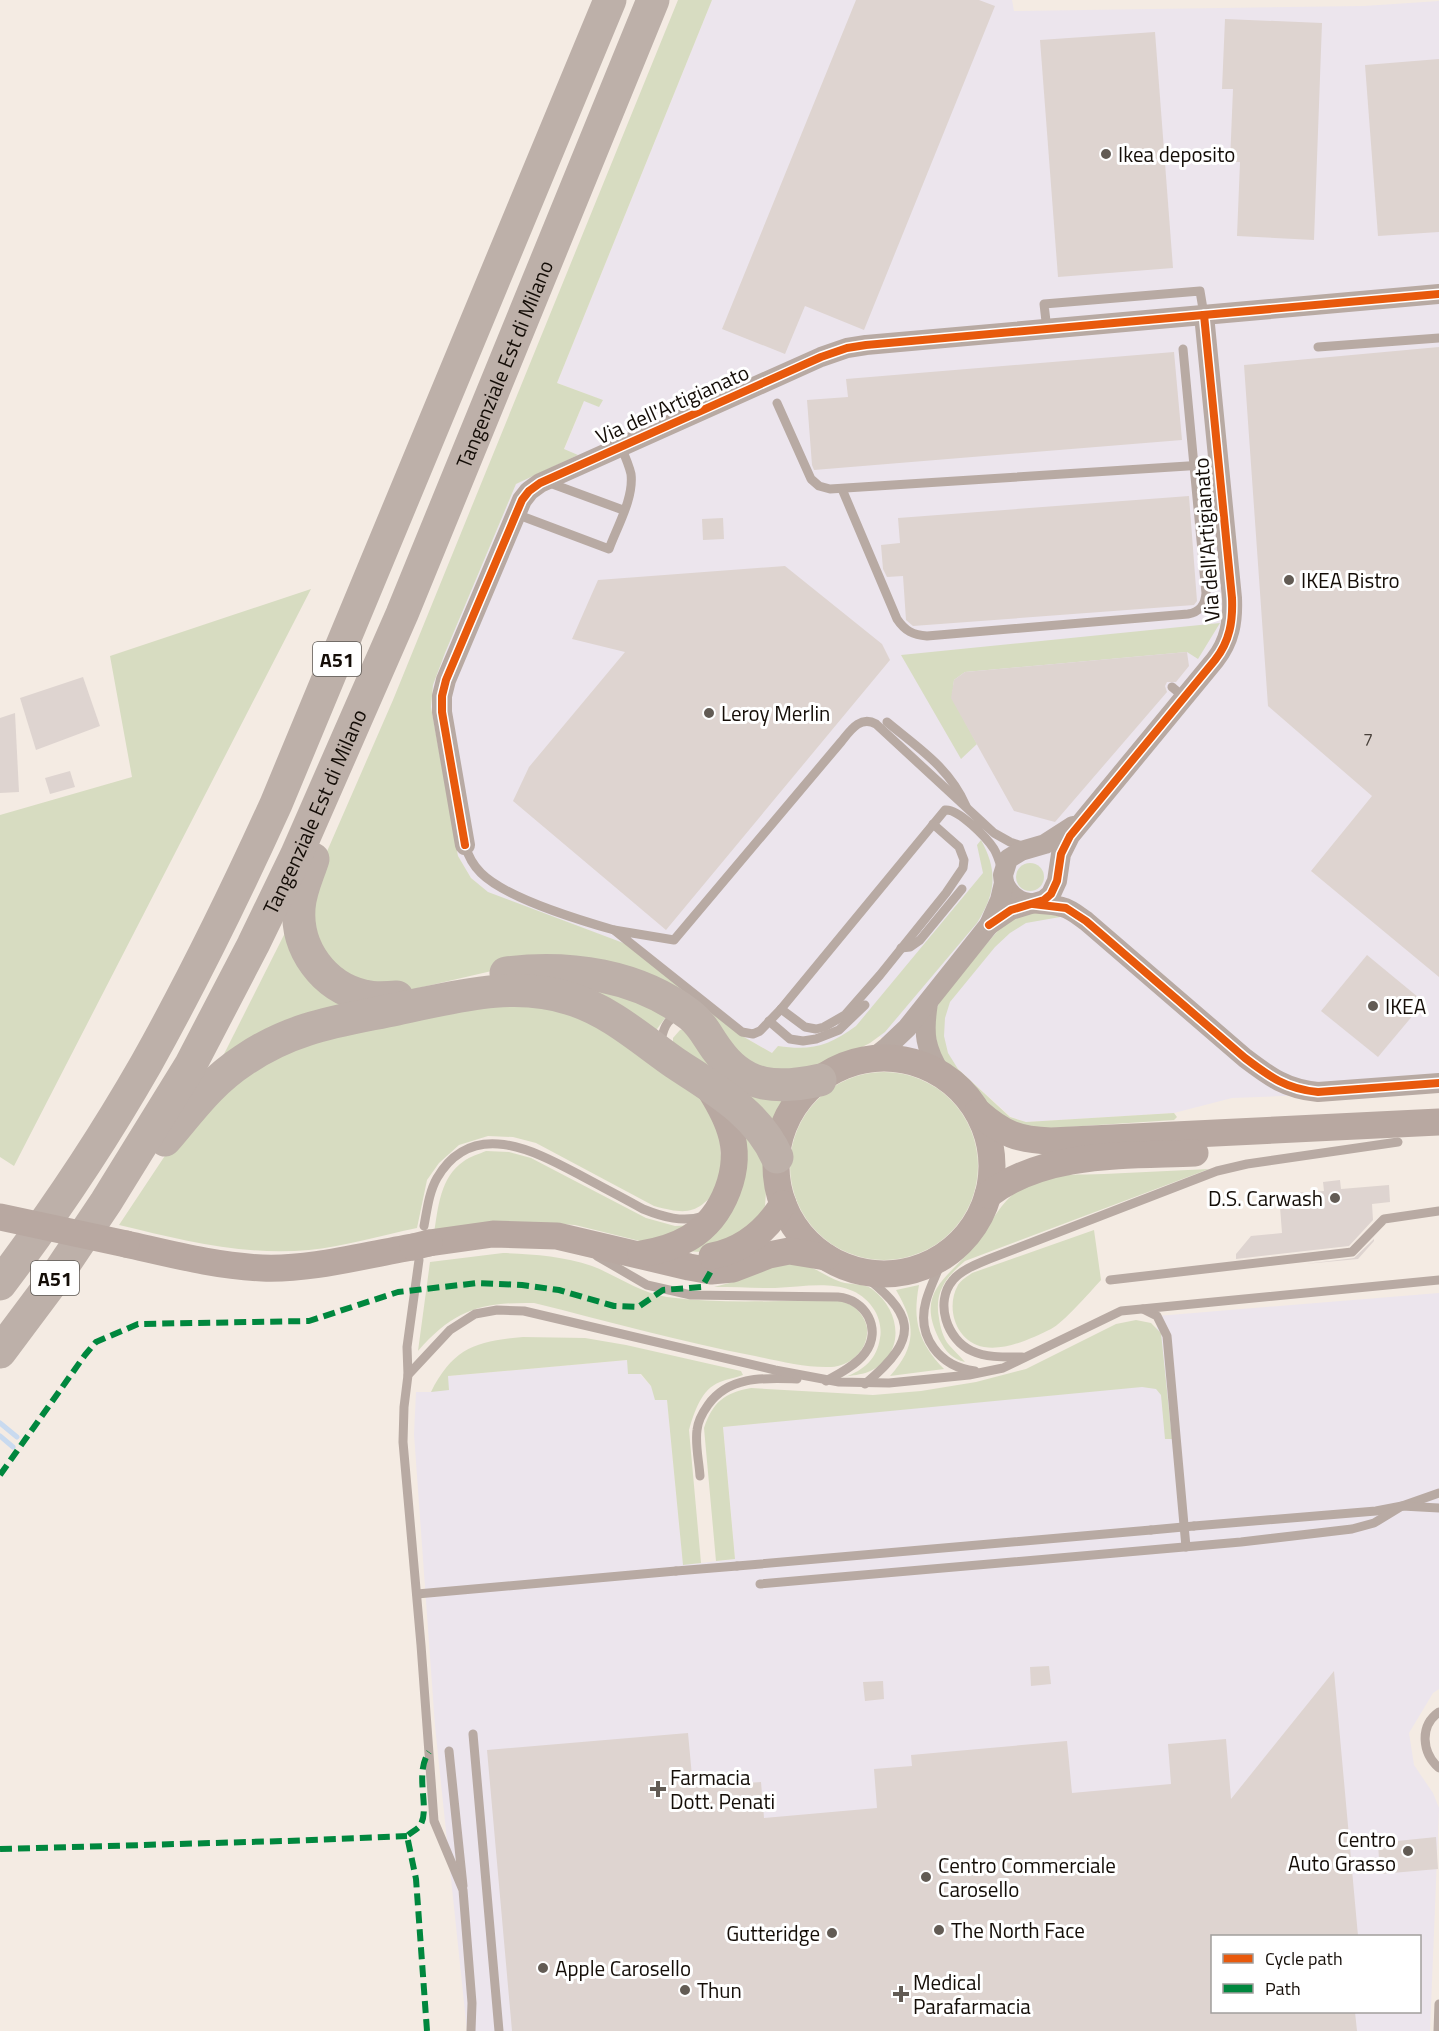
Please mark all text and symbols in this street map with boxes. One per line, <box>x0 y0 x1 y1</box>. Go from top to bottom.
place label: Ikea deposito <box>1118 138 1235 170</box>
marker: Ikea deposito <box>1099 147 1113 161</box>
street label: Tangenziale Est di Milano <box>447 255 561 473</box>
street label: Via dell'Artigianato <box>590 356 754 452</box>
street label: Via dell'Artigianato <box>1184 457 1228 623</box>
place label: IKEA Bistro <box>1301 564 1400 596</box>
marker: IKEA Bistro <box>1282 573 1296 587</box>
road number: A51 <box>313 642 361 676</box>
place label: Leroy Merlin <box>721 697 830 729</box>
street label: Tangenziale Est di Milano <box>254 704 375 920</box>
marker: Leroy Merlin <box>702 706 716 720</box>
house number: 7 <box>1363 726 1373 753</box>
place label: IKEA <box>1385 990 1427 1022</box>
marker: IKEA <box>1366 999 1380 1013</box>
place label: D.S. Carwash <box>1208 1182 1323 1214</box>
marker: D.S. Carwash <box>1328 1191 1342 1205</box>
road number: A51 <box>31 1261 79 1295</box>
place label: Farmacia Dott. Penati <box>670 1761 775 1817</box>
marker: Farmacia Dott. Penati <box>651 1782 665 1796</box>
place label: Centro Auto Grasso <box>1288 1823 1396 1879</box>
marker: Centro Auto Grasso <box>1401 1844 1415 1858</box>
place label: Centro Commerciale Carosello <box>938 1849 1116 1905</box>
marker: Centro Commerciale Carosello <box>919 1870 933 1884</box>
place label: The North Face <box>951 1914 1085 1946</box>
place label: Gutteridge <box>726 1917 820 1949</box>
marker: The North Face <box>932 1923 946 1937</box>
marker: Gutteridge <box>825 1926 839 1940</box>
legend <box>1211 1935 1421 2013</box>
text: Cycle path <box>1265 1945 1343 1972</box>
place label: Apple Carosello <box>555 1952 691 1984</box>
marker: Apple Carosello <box>536 1961 550 1975</box>
place label: Medical Parafarmacia <box>913 1966 1031 2022</box>
place label: Thun <box>697 1974 742 2006</box>
text: Path <box>1265 1975 1301 2002</box>
marker: Thun <box>678 1983 692 1997</box>
marker: Medical Parafarmacia <box>894 1987 908 2001</box>

